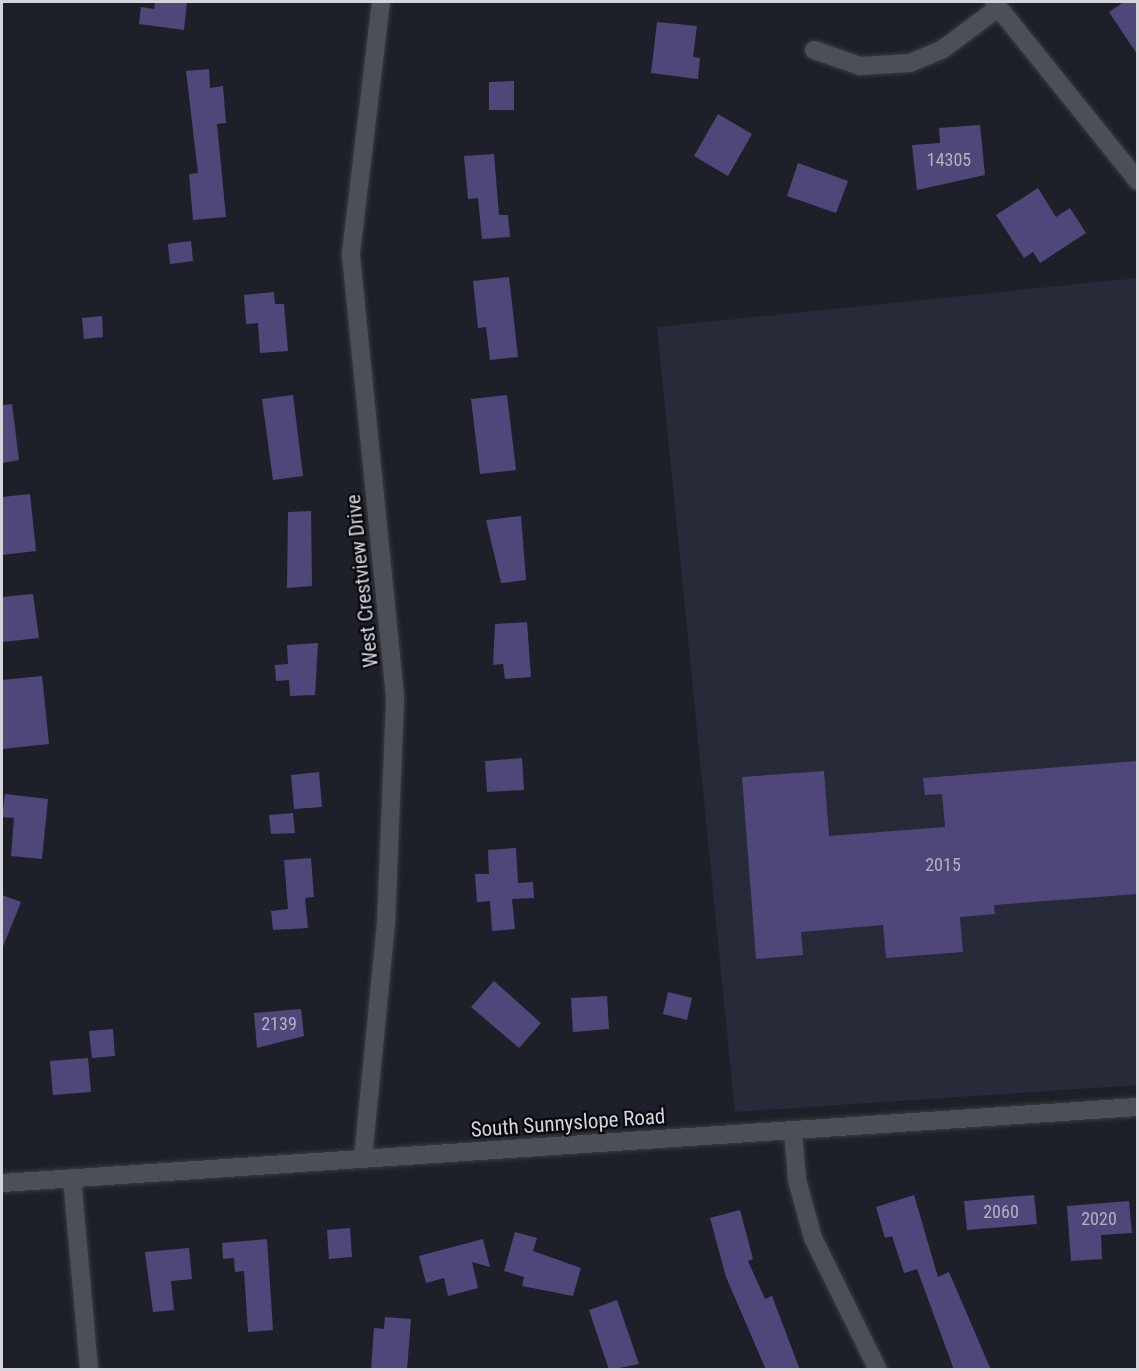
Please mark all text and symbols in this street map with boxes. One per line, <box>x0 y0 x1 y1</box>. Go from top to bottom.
house number: 14305 <box>927 149 971 171</box>
street label: West Crestview Drive <box>340 493 384 669</box>
house number: 2015 <box>925 854 961 876</box>
house number: 2139 <box>261 1013 297 1035</box>
street label: South Sunnyslope Road <box>470 1104 666 1142</box>
house number: 2060 <box>983 1201 1019 1223</box>
house number: 2020 <box>1081 1208 1117 1230</box>

